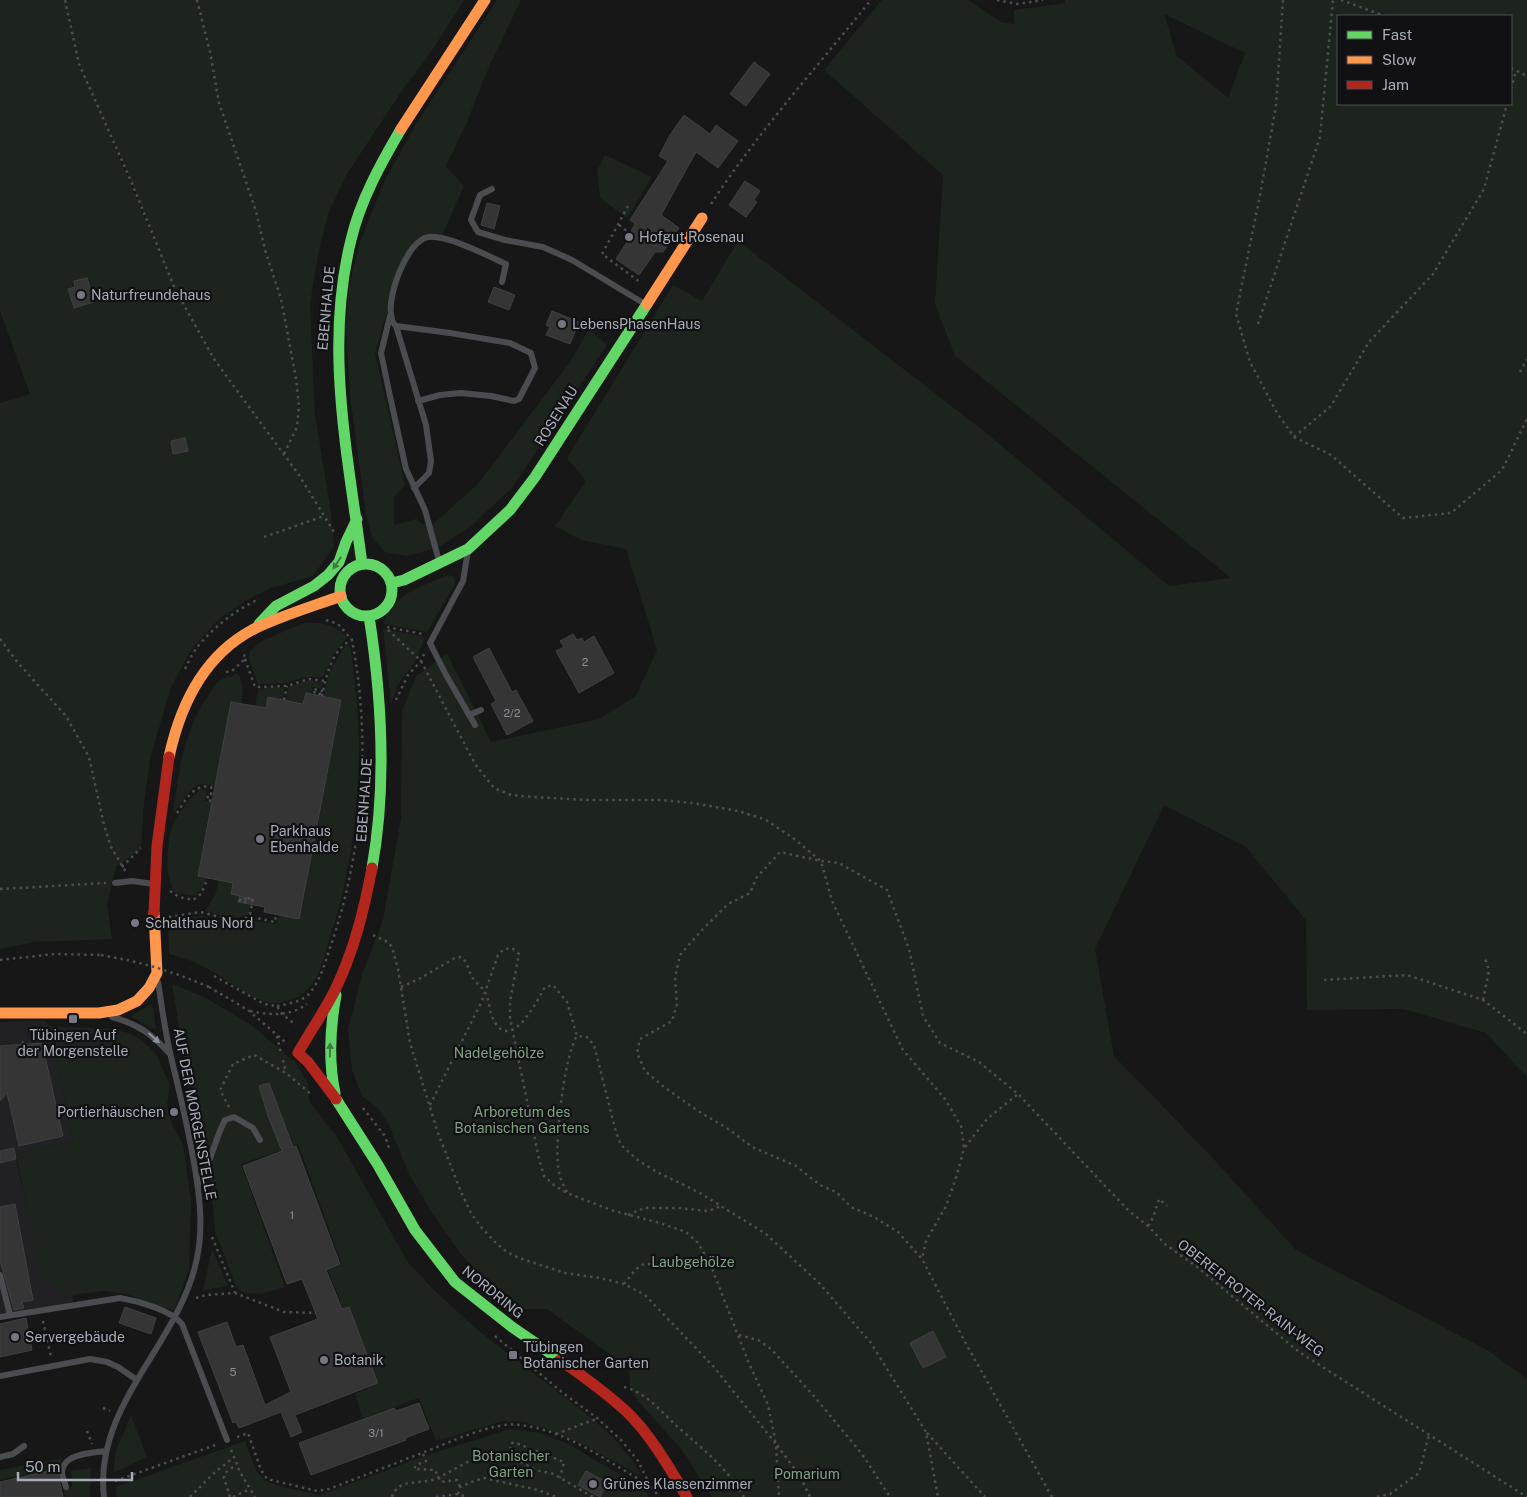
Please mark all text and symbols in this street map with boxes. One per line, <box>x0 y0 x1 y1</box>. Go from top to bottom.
legend <box>1337 15 1512 105</box>
text: Fast <box>1382 26 1412 43</box>
text: Slow <box>1382 51 1417 68</box>
text: Jam <box>1382 76 1409 93</box>
place label: Hofgut Rosenau <box>639 229 744 245</box>
marker: Hofgut Rosenau <box>623 231 635 243</box>
street label: EBENHALDE <box>314 265 338 351</box>
place label: Naturfreundehaus <box>91 287 211 303</box>
marker: Naturfreundehaus <box>75 289 87 301</box>
place label: LebensPhasenHaus <box>572 316 700 332</box>
marker: LebensPhasenHaus <box>556 318 568 330</box>
street label: ROSENAU <box>531 383 581 449</box>
one-way arrow <box>332 556 341 569</box>
house number: 2 <box>582 656 589 668</box>
house number: 2/2 <box>504 707 521 719</box>
street label: EBENHALDE <box>353 757 375 843</box>
place label: Parkhaus Ebenhalde <box>270 823 339 855</box>
marker: Parkhaus Ebenhalde <box>254 833 266 845</box>
place label: Schalthaus Nord <box>145 915 253 931</box>
marker: Schalthaus Nord <box>129 917 141 929</box>
marker: Tübingen Auf der Morgenstelle <box>67 1013 79 1025</box>
place label: Tübingen Auf der Morgenstelle <box>17 1027 129 1059</box>
street label: AUF DER MORGENSTELLE <box>170 1027 220 1201</box>
one-way arrow <box>148 1032 160 1043</box>
one-way arrow <box>326 1042 334 1058</box>
park label: Nadelgehölze <box>454 1045 544 1061</box>
place label: Portierhäuschen <box>57 1104 164 1120</box>
park label: Arboretum des Botanischen Gartens <box>454 1104 590 1136</box>
marker: Portierhäuschen <box>168 1106 180 1118</box>
house number: 1 <box>290 1209 294 1221</box>
street label: OBERER ROTER-RAIN-WEG <box>1175 1236 1327 1360</box>
park label: Laubgehölze <box>651 1254 735 1270</box>
street label: NORDRING <box>459 1262 527 1322</box>
place label: Servergebäude <box>25 1329 125 1345</box>
marker: Servergebäude <box>9 1331 21 1343</box>
place label: Tübingen Botanischer Garten <box>523 1339 649 1371</box>
marker: Tübingen Botanischer Garten <box>507 1349 519 1361</box>
place label: Botanik <box>334 1352 384 1368</box>
marker: Botanik <box>318 1354 330 1366</box>
house number: 5 <box>229 1366 237 1378</box>
house number: 3/1 <box>368 1427 384 1439</box>
park label: Botanischer Garten <box>472 1448 550 1480</box>
scale bar <box>18 1450 131 1482</box>
text: 50 m <box>25 1458 60 1475</box>
park label: Pomarium <box>774 1466 840 1482</box>
place label: Grünes Klassenzimmer <box>603 1476 753 1492</box>
marker: Grünes Klassenzimmer <box>587 1478 599 1490</box>

